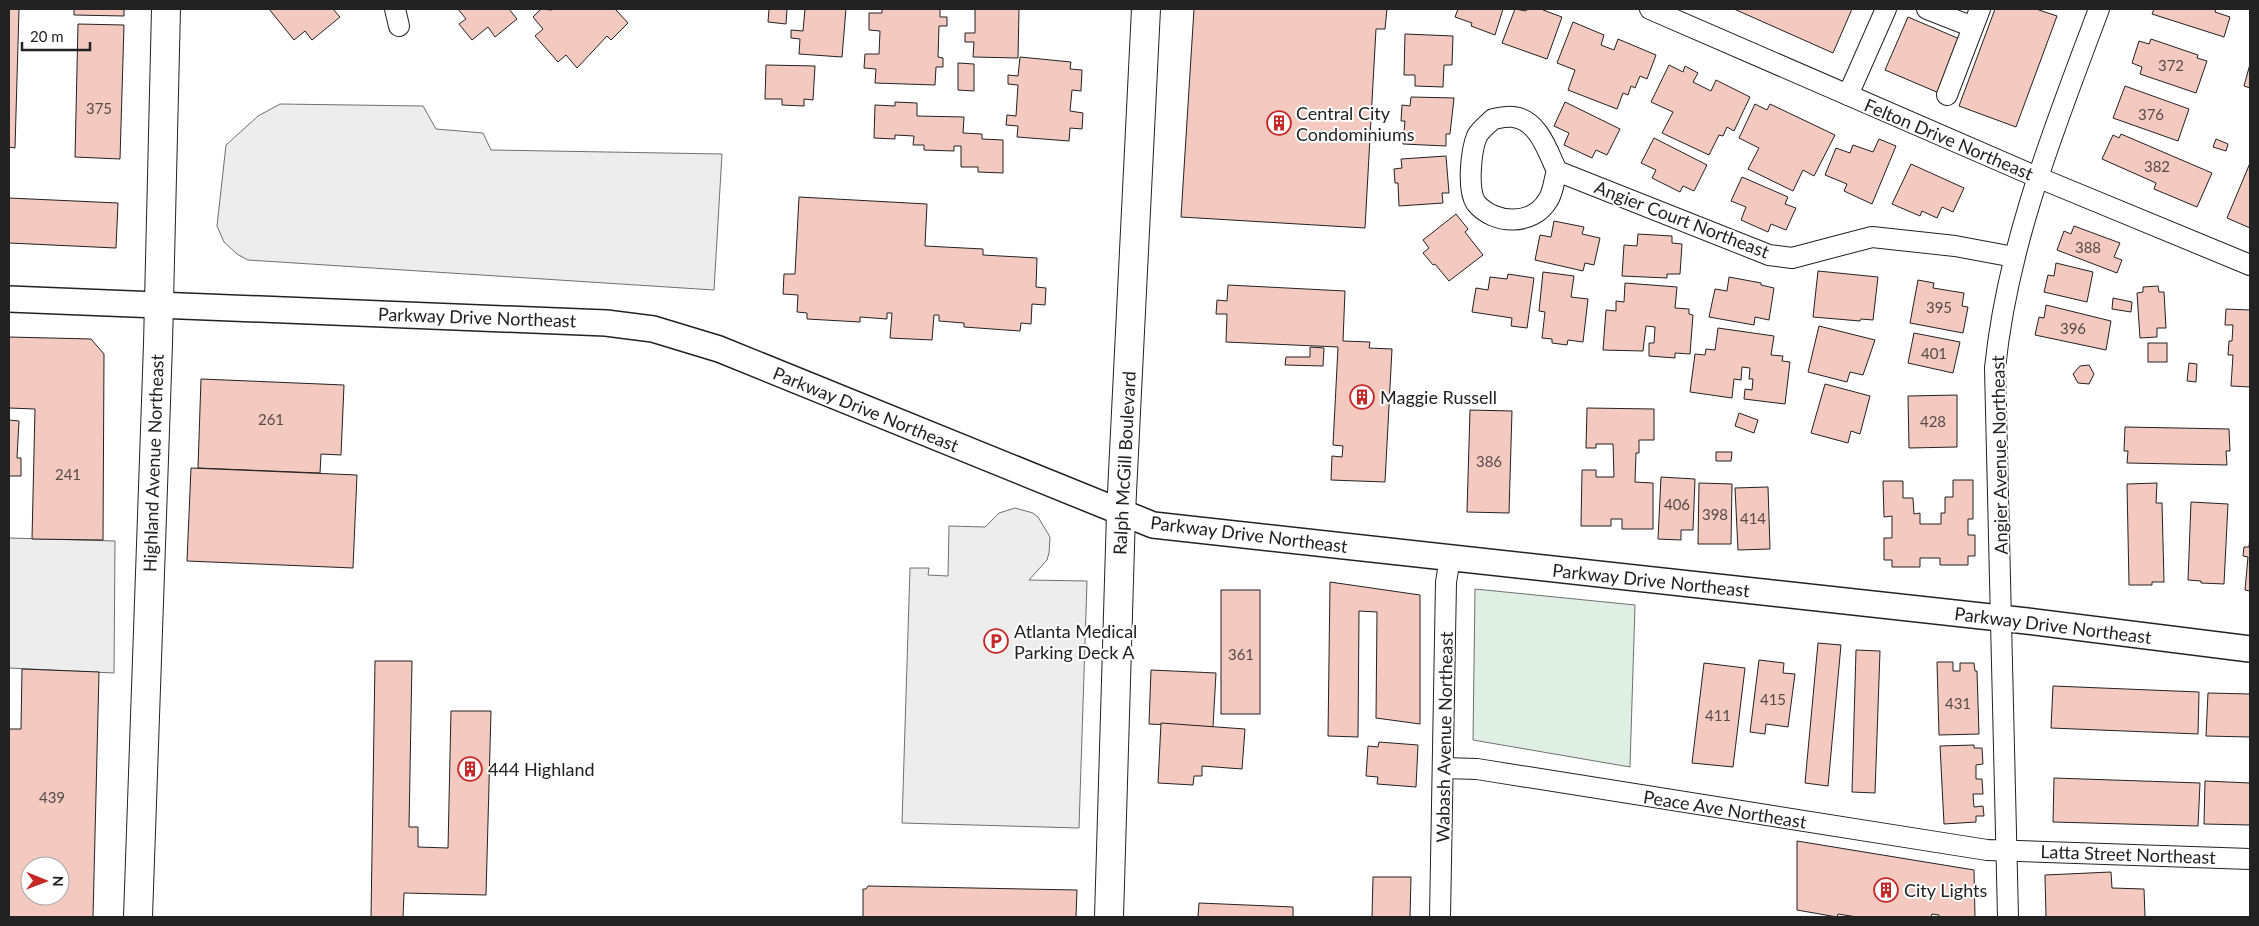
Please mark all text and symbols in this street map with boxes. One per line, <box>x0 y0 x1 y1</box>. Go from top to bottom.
scale bar <box>22 20 90 52</box>
text: 20 m <box>30 27 64 45</box>
house number: 372 <box>2158 56 2184 74</box>
street label: Felton Drive Northeast <box>1861 93 2037 185</box>
house number: 375 <box>86 99 112 117</box>
place label: Central City Condominiums <box>1296 102 1415 145</box>
house number: 376 <box>2138 105 2164 123</box>
building icon: Central City Condominiums <box>1266 110 1292 136</box>
house number: 382 <box>2144 157 2170 175</box>
street label: Angier Court Northeast <box>1592 176 1773 263</box>
house number: 388 <box>2075 238 2101 256</box>
house number: 395 <box>1926 298 1952 316</box>
street label: Parkway Drive Northeast <box>378 303 577 331</box>
house number: 396 <box>2060 319 2086 337</box>
house number: 401 <box>1921 344 1947 362</box>
street label: Highland Avenue Northeast <box>138 353 168 572</box>
street label: Angier Avenue Northeast <box>1986 355 2012 555</box>
street label: Parkway Drive Northeast <box>770 362 963 457</box>
street label: Ralph McGill Boulevard <box>1108 371 1140 555</box>
building icon: Maggie Russell <box>1349 384 1375 410</box>
place label: Maggie Russell <box>1380 386 1497 408</box>
house number: 261 <box>258 410 284 428</box>
house number: 428 <box>1920 412 1946 430</box>
house number: 386 <box>1476 452 1502 470</box>
house number: 241 <box>55 465 81 483</box>
house number: 406 <box>1664 495 1690 513</box>
house number: 398 <box>1702 505 1728 523</box>
house number: 414 <box>1740 509 1766 527</box>
street label: Parkway Drive Northeast <box>1149 511 1349 557</box>
street label: Parkway Drive Northeast <box>1551 559 1751 601</box>
street label: Parkway Drive Northeast <box>1953 602 2153 648</box>
place label: Atlanta Medical Parking Deck A <box>1014 620 1137 663</box>
parking icon: Atlanta Medical Parking Deck A <box>983 628 1009 654</box>
street label: Wabash Avenue Northeast <box>1431 631 1457 843</box>
house number: 361 <box>1228 645 1254 663</box>
house number: 415 <box>1760 690 1786 708</box>
house number: 431 <box>1945 694 1971 712</box>
house number: 411 <box>1705 706 1731 724</box>
building icon: 444 Highland <box>457 756 483 782</box>
place label: 444 Highland <box>488 758 595 780</box>
street label: Peace Ave Northeast <box>1642 785 1809 833</box>
house number: 439 <box>39 788 65 806</box>
street label: Latta Street Northeast <box>2040 840 2217 868</box>
north arrow <box>20 856 70 906</box>
text: N <box>50 876 67 887</box>
building icon: City Lights <box>1873 877 1899 903</box>
place label: City Lights <box>1904 879 1988 901</box>

